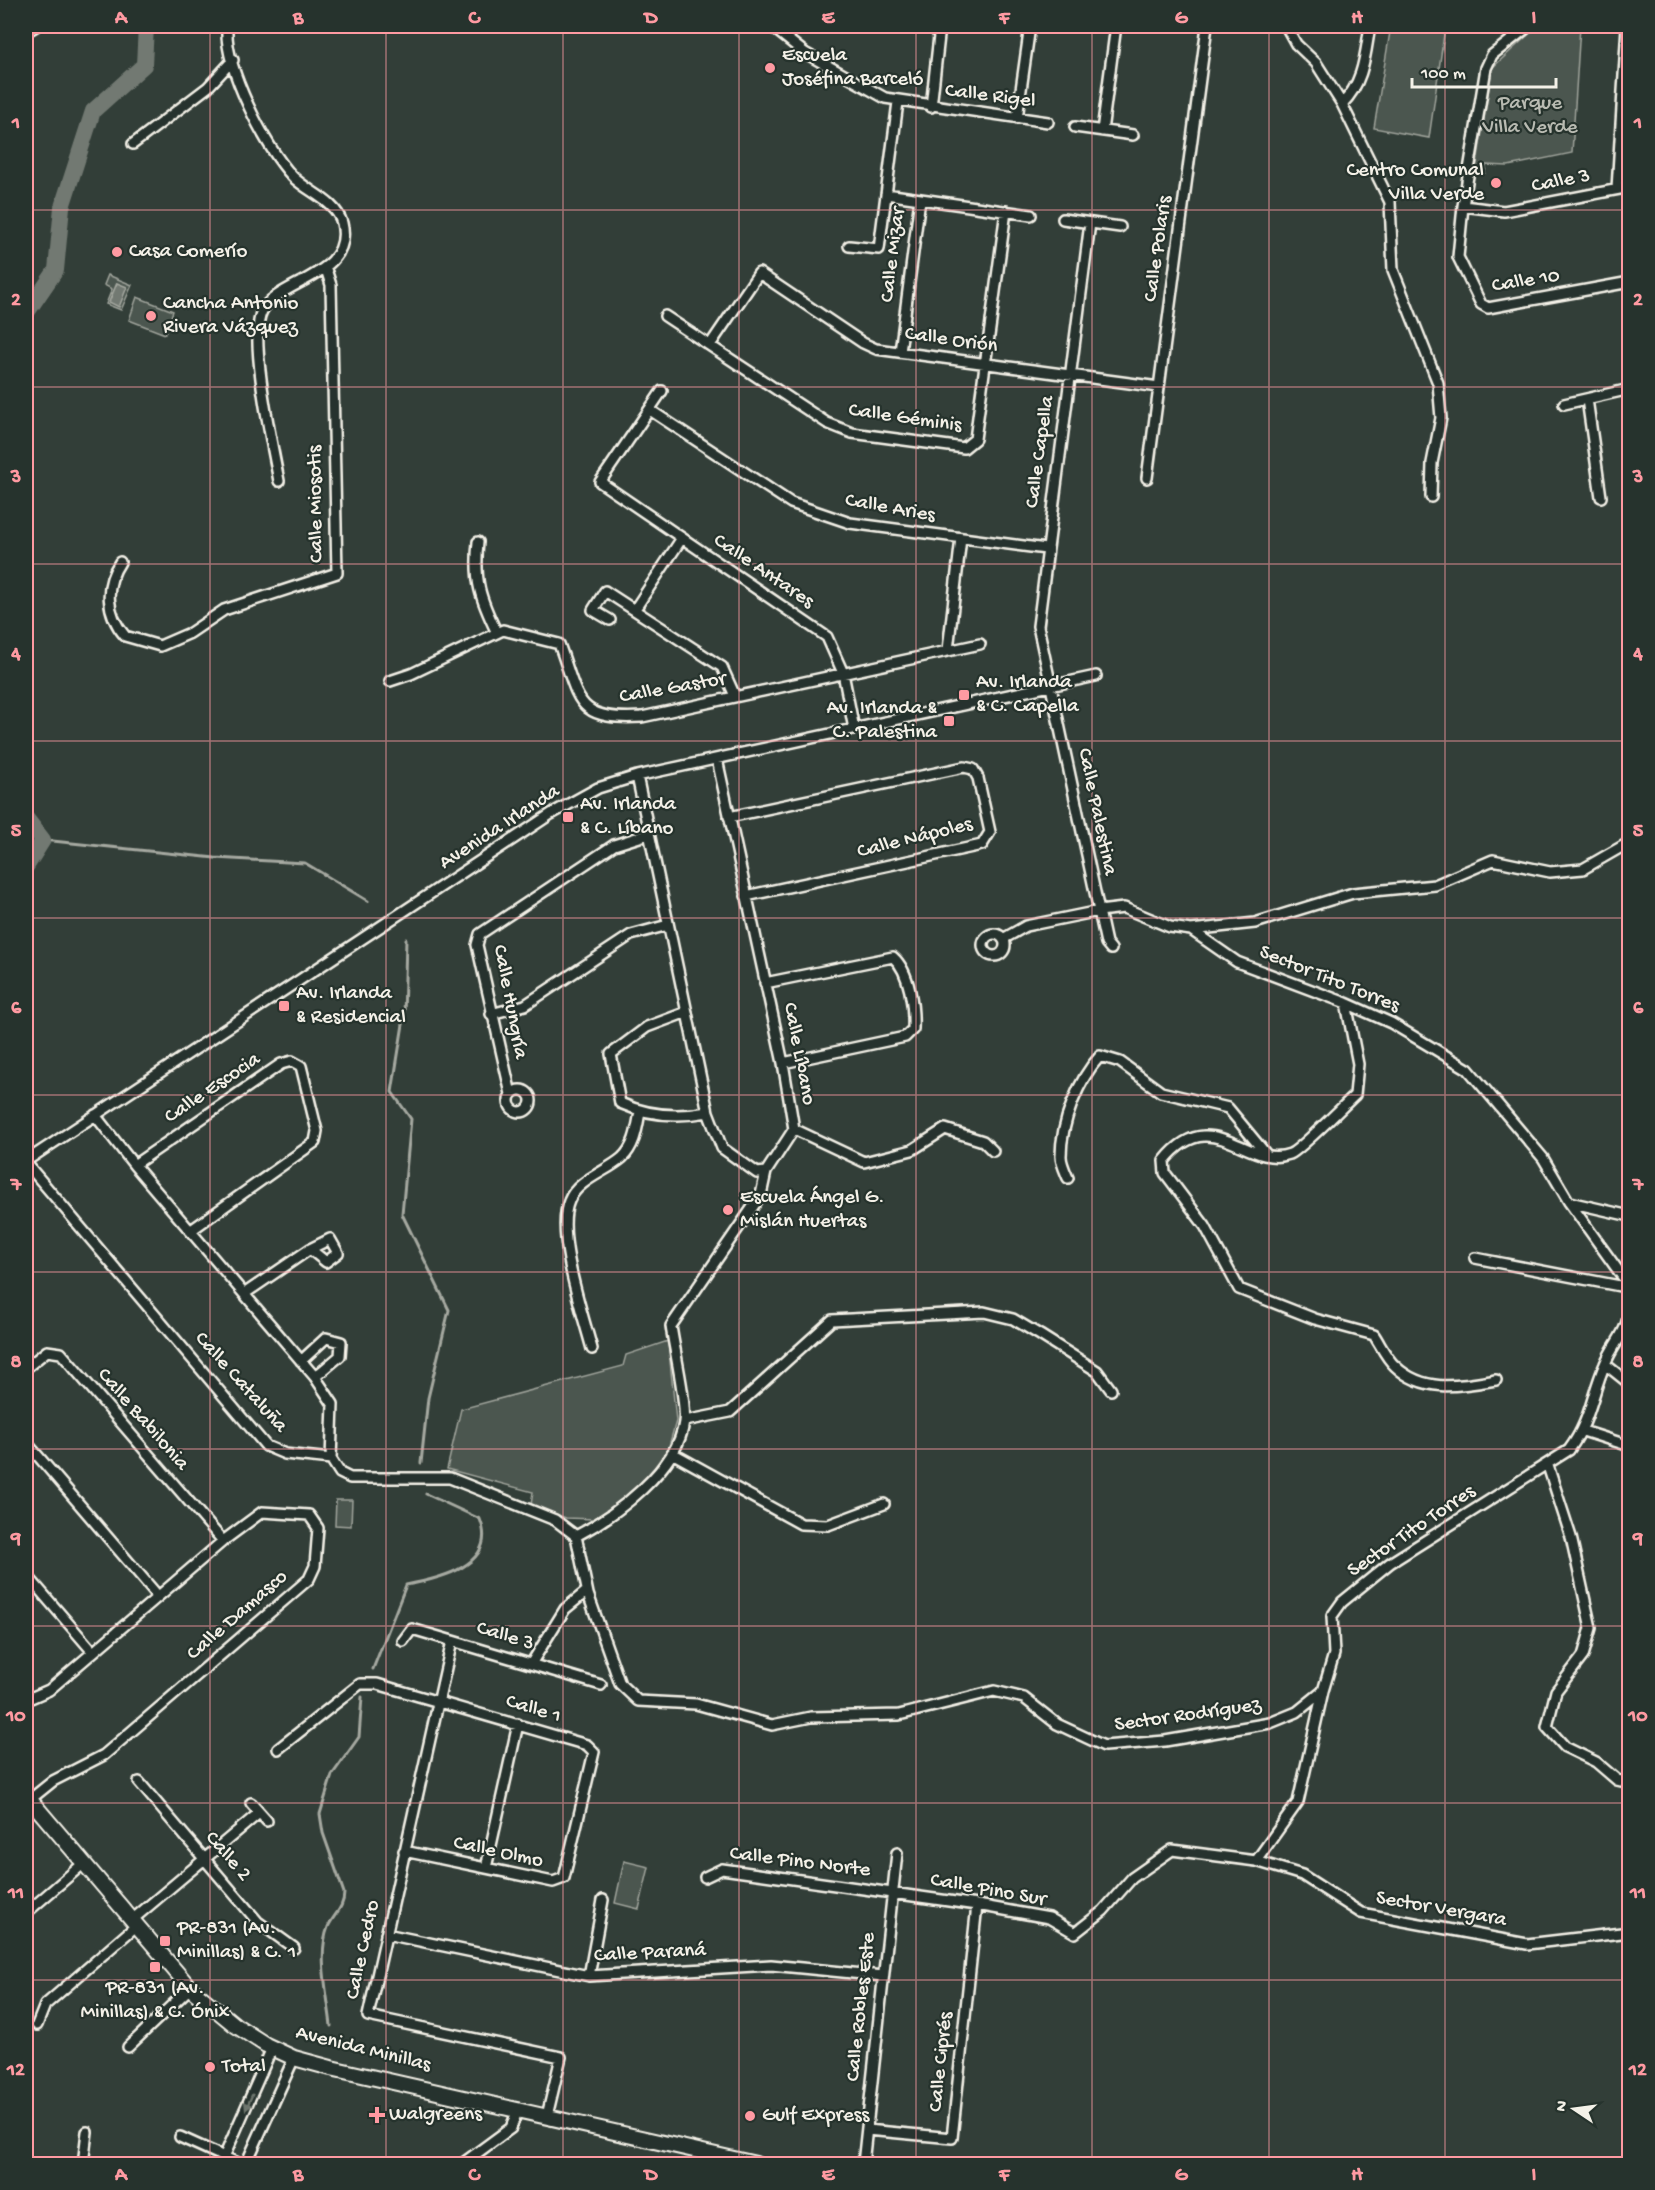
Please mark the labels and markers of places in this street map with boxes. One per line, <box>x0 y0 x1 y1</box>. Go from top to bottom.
place label: Escuela Joséfina Barceló <box>782 44 924 93</box>
marker: Escuela Joséfina Barceló <box>763 61 777 75</box>
place label: Centro Comunal Villa Verde <box>1347 159 1485 208</box>
marker: Centro Comunal Villa Verde <box>1489 176 1503 190</box>
place label: Casa Comerío <box>129 240 247 265</box>
marker: Casa Comerío <box>110 245 124 259</box>
place label: Cancha Antonio Rivera Vázquez <box>163 292 299 341</box>
marker: Cancha Antonio Rivera Vázquez <box>144 309 158 323</box>
place label: Av. Irlanda & C. Capella <box>976 671 1080 720</box>
marker: Av. Irlanda & C. Capella <box>957 688 971 702</box>
place label: Av. Irlanda & C. Palestina <box>826 697 938 746</box>
marker: Av. Irlanda & C. Palestina <box>942 714 956 728</box>
place label: Av. Irlanda & C. Líbano <box>580 793 677 842</box>
marker: Av. Irlanda & C. Líbano <box>561 810 575 824</box>
place label: Av. Irlanda & Residencial <box>296 982 406 1031</box>
marker: Av. Irlanda & Residencial <box>277 999 291 1013</box>
place label: Escuela Ángel G. Mislán Huertas <box>740 1185 885 1235</box>
marker: Escuela Ángel G. Mislán Huertas <box>721 1203 735 1217</box>
place label: PR-831 (Av. Minillas) & C. 1 <box>176 1917 296 1966</box>
marker: PR-831 (Av. Minillas) & C. 1 <box>158 1934 172 1948</box>
marker: PR-831 (Av. Minillas) & C. Ónix <box>148 1960 162 1974</box>
place label: PR-831 (Av. Minillas) & C. Ónix <box>80 1977 230 2026</box>
place label: Total <box>221 2055 266 2080</box>
marker: Total <box>203 2060 217 2074</box>
place label: Walgreens <box>389 2103 483 2128</box>
place label: Gulf Express <box>762 2104 871 2129</box>
marker: Walgreens <box>370 2108 384 2122</box>
marker: Gulf Express <box>743 2109 757 2123</box>

